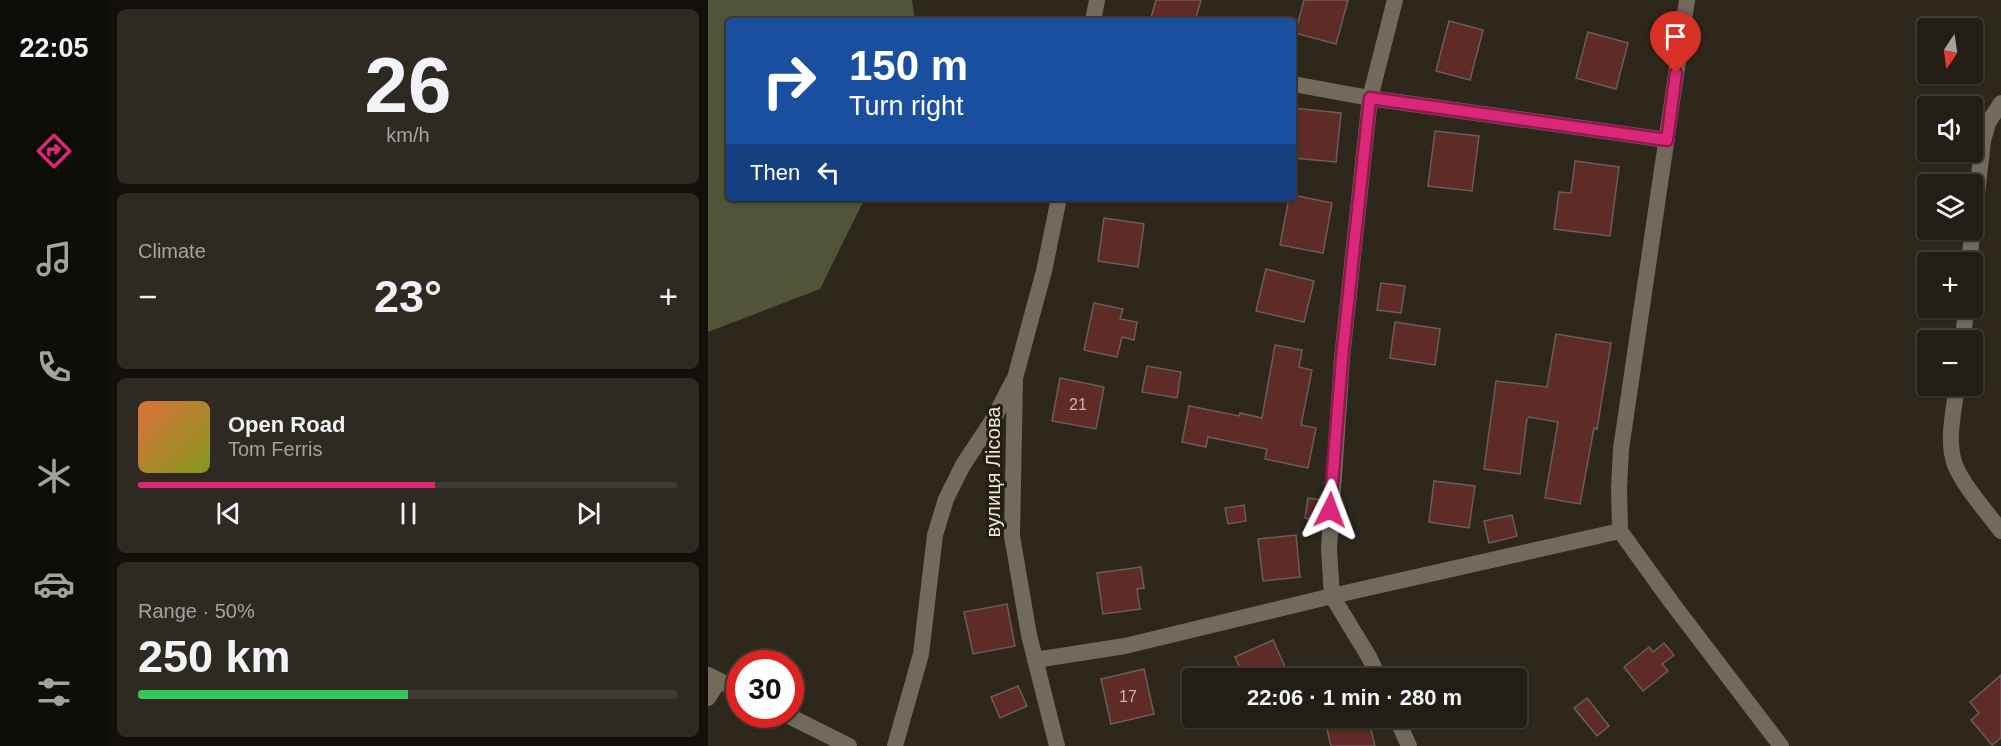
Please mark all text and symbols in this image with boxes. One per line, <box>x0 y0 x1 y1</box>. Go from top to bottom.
pin <box>1650 11 1701 73</box>
north arrow <box>1917 18 1983 84</box>
map controls <box>1917 18 1983 396</box>
icon: arrive <box>1659 20 1692 53</box>
text: 22:05 <box>19 33 89 63</box>
text: 26 <box>365 41 451 129</box>
icon: right <box>750 42 828 120</box>
text: 150 m <box>849 42 968 89</box>
text: Turn right <box>849 91 964 121</box>
button: sound <box>1917 96 1983 162</box>
text: km/h <box>386 124 430 146</box>
icon: directions <box>33 130 75 172</box>
icon: left <box>812 156 845 189</box>
text: Then <box>750 160 800 185</box>
button: layers <box>1917 174 1983 240</box>
icon: music <box>33 238 75 280</box>
text: Climate <box>138 240 206 262</box>
button: + <box>1917 252 1983 318</box>
text: 23° <box>374 271 442 322</box>
text: − <box>138 278 157 315</box>
text: + <box>659 278 678 315</box>
button: − <box>1917 330 1983 396</box>
icon: phone <box>33 346 75 388</box>
house number: 21 <box>1069 396 1087 413</box>
street label: вулиця Лісова <box>982 406 1004 537</box>
text: Open Road <box>228 412 345 437</box>
text: Tom Ferris <box>228 438 322 460</box>
icon: climate <box>33 455 75 497</box>
position arrow <box>1298 478 1362 542</box>
icon: previous <box>212 497 245 530</box>
icon: pause <box>392 497 425 530</box>
icon: next <box>572 497 605 530</box>
icon: car <box>33 563 75 605</box>
text: Range · 50% <box>138 600 255 622</box>
text: 250 km <box>138 631 291 682</box>
speed limit sign: 30 <box>726 650 804 728</box>
icon: filters <box>33 671 75 713</box>
text: 22:06 · 1 min · 280 m <box>1247 685 1462 710</box>
house number: 17 <box>1119 688 1137 705</box>

